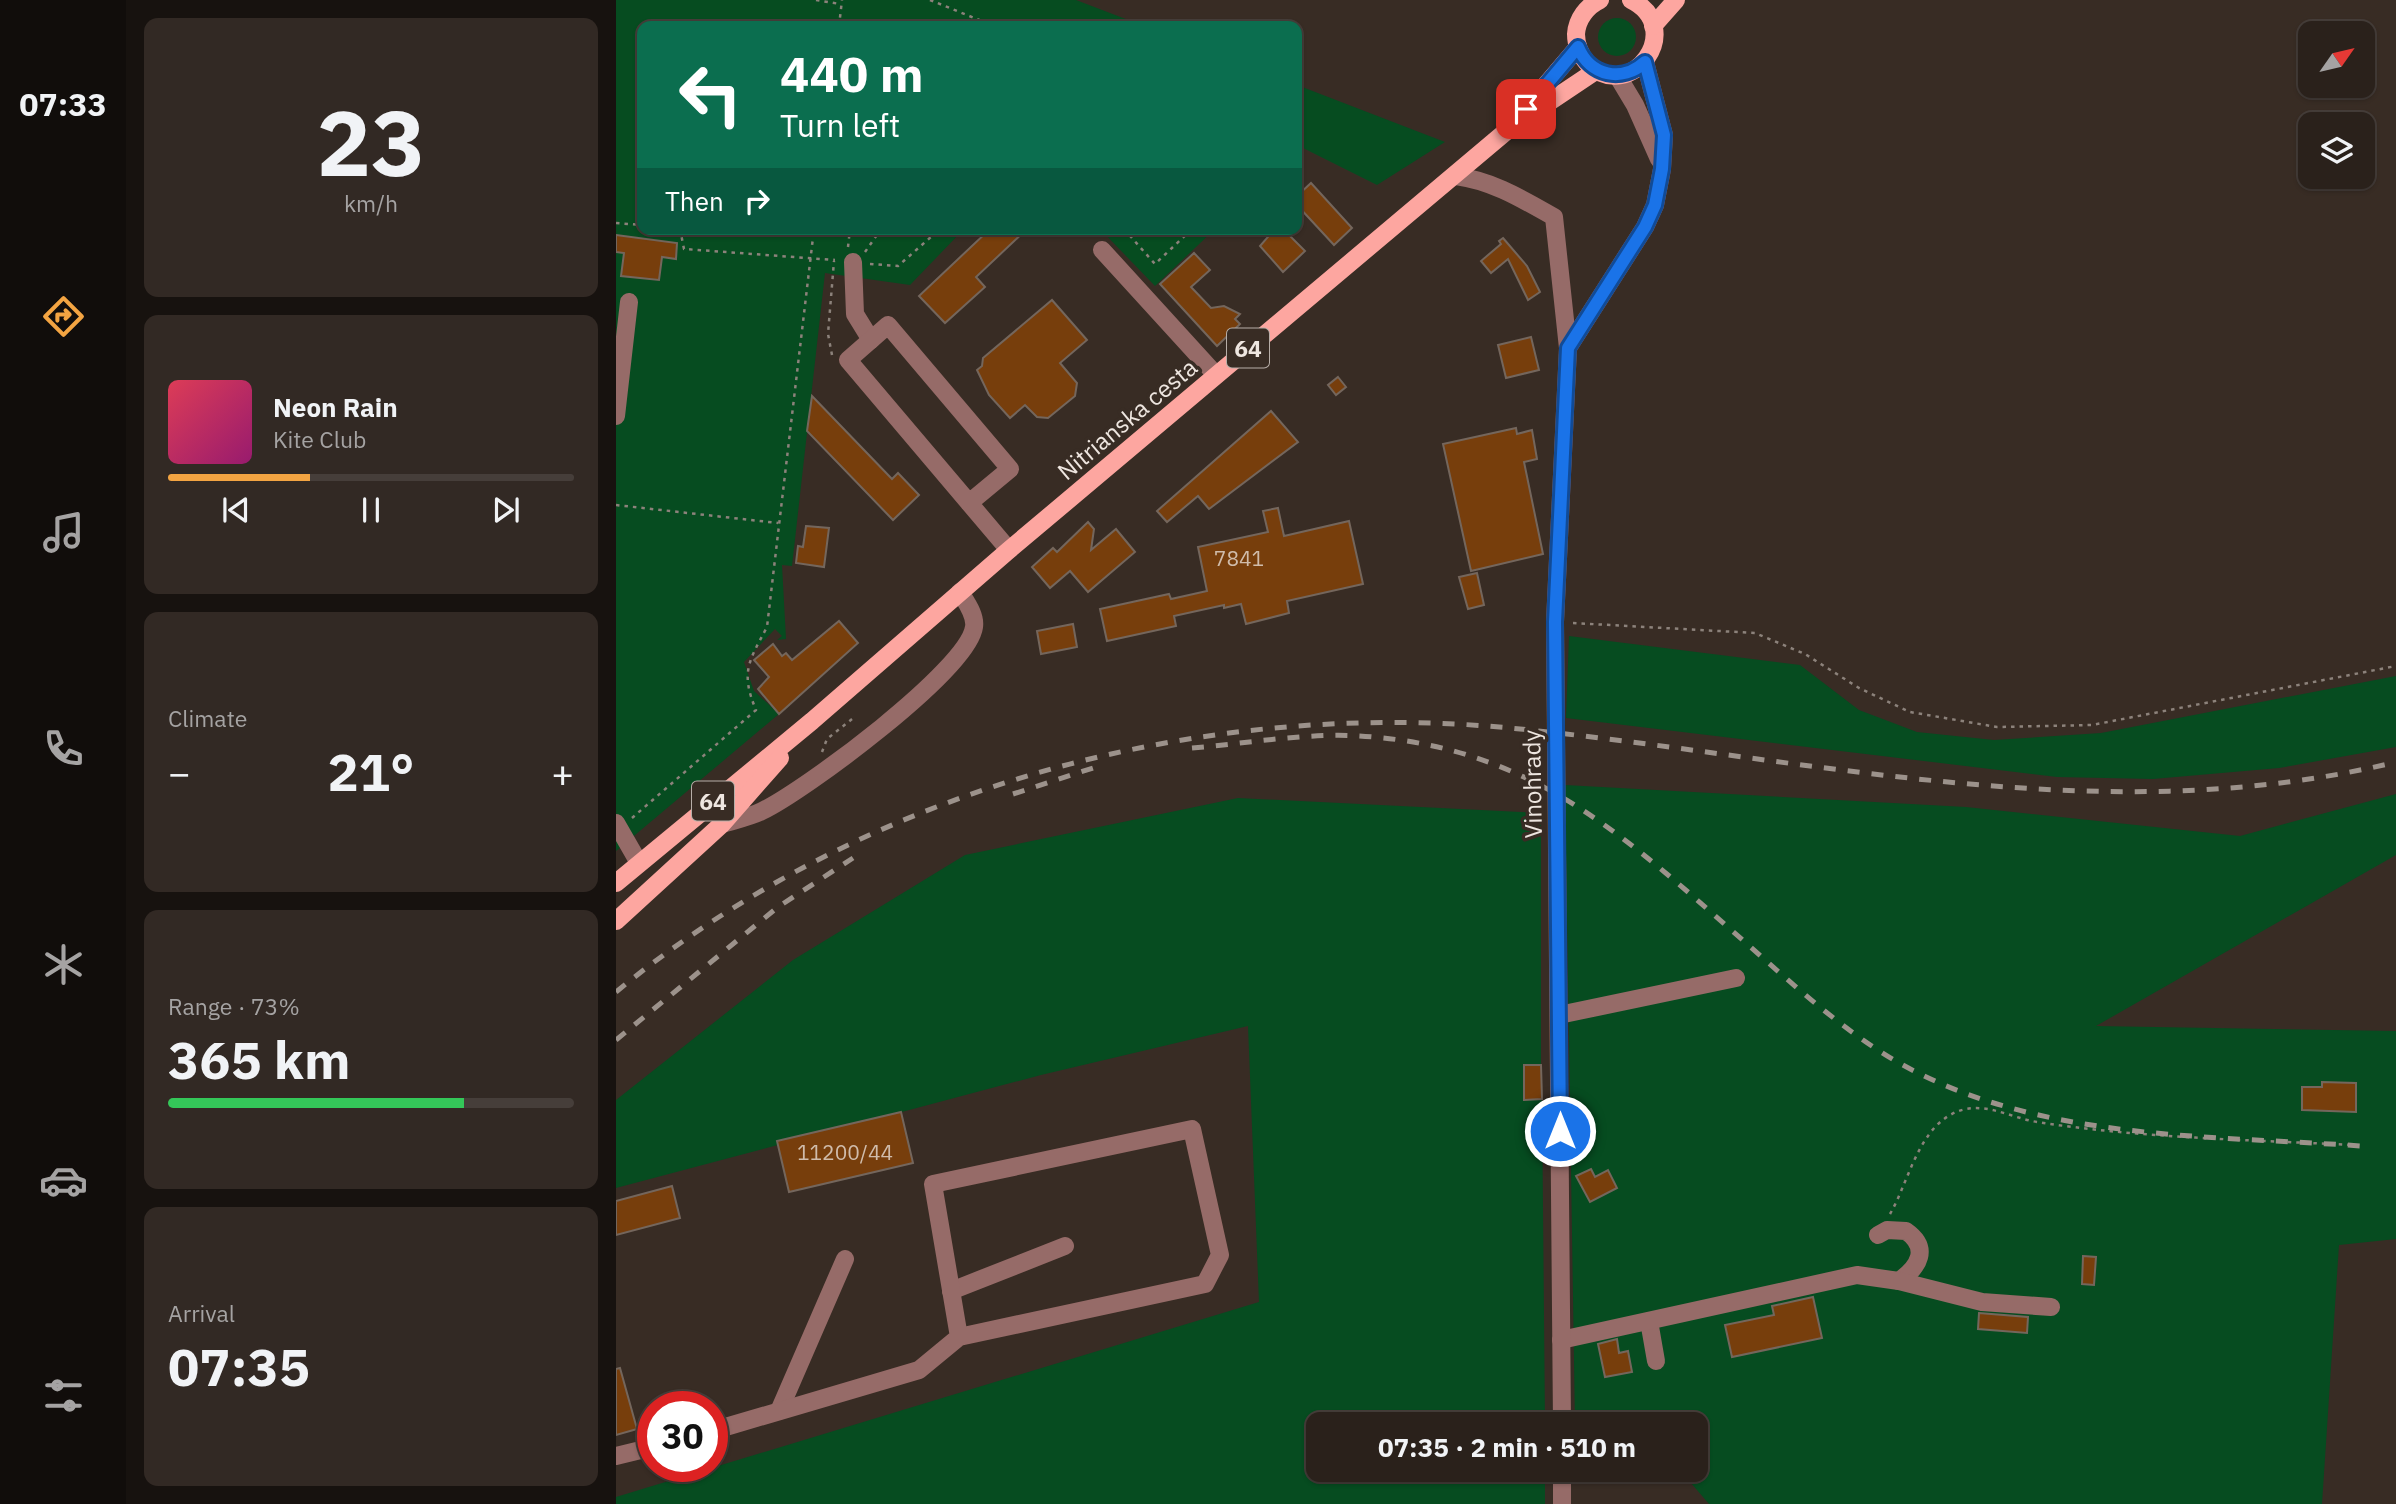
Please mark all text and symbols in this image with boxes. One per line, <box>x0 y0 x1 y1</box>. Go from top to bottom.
north arrow <box>2298 21 2375 98</box>
map controls <box>2298 21 2375 189</box>
text: 440 m <box>780 42 924 105</box>
icon: left <box>665 49 756 140</box>
pin <box>1496 79 1556 139</box>
text: 07:33 <box>19 83 107 125</box>
text: 23 <box>316 83 426 201</box>
icon: arrive <box>1507 90 1545 128</box>
text: Turn left <box>780 104 900 146</box>
button: layers <box>2298 112 2375 189</box>
icon: right <box>738 182 776 220</box>
text: Then <box>665 184 724 218</box>
text: km/h <box>344 188 398 218</box>
icon: directions <box>39 292 88 341</box>
road number: 64 <box>1227 328 1269 368</box>
street label: Nitrianska cesta <box>1050 351 1204 487</box>
text: Neon Rain <box>273 390 398 424</box>
text: Kite Club <box>273 424 366 454</box>
icon: previous <box>217 491 255 529</box>
icon: pause <box>352 491 390 529</box>
icon: next <box>487 491 525 529</box>
icon: music <box>39 508 88 557</box>
house number: 7841 <box>1214 544 1264 572</box>
text: Climate <box>168 703 247 733</box>
icon: phone <box>39 724 88 773</box>
street label: Vinohrady <box>1515 729 1549 839</box>
text: 21° <box>328 738 414 805</box>
text: − <box>168 748 191 797</box>
text: + <box>551 748 574 797</box>
road number: 64 <box>692 782 734 820</box>
icon: climate <box>39 940 88 989</box>
text: Range · 73% <box>168 991 300 1021</box>
text: 365 km <box>168 1026 350 1093</box>
position arrow <box>1523 1094 1597 1168</box>
house number: 11200/44 <box>797 1138 893 1166</box>
icon: car <box>39 1156 88 1205</box>
text: Arrival <box>168 1298 235 1328</box>
text: 07:35 <box>168 1333 310 1400</box>
icon: filters <box>39 1371 88 1420</box>
speed limit sign: 30 <box>637 1391 728 1482</box>
text: 07:35 · 2 min · 510 m <box>1378 1430 1636 1464</box>

